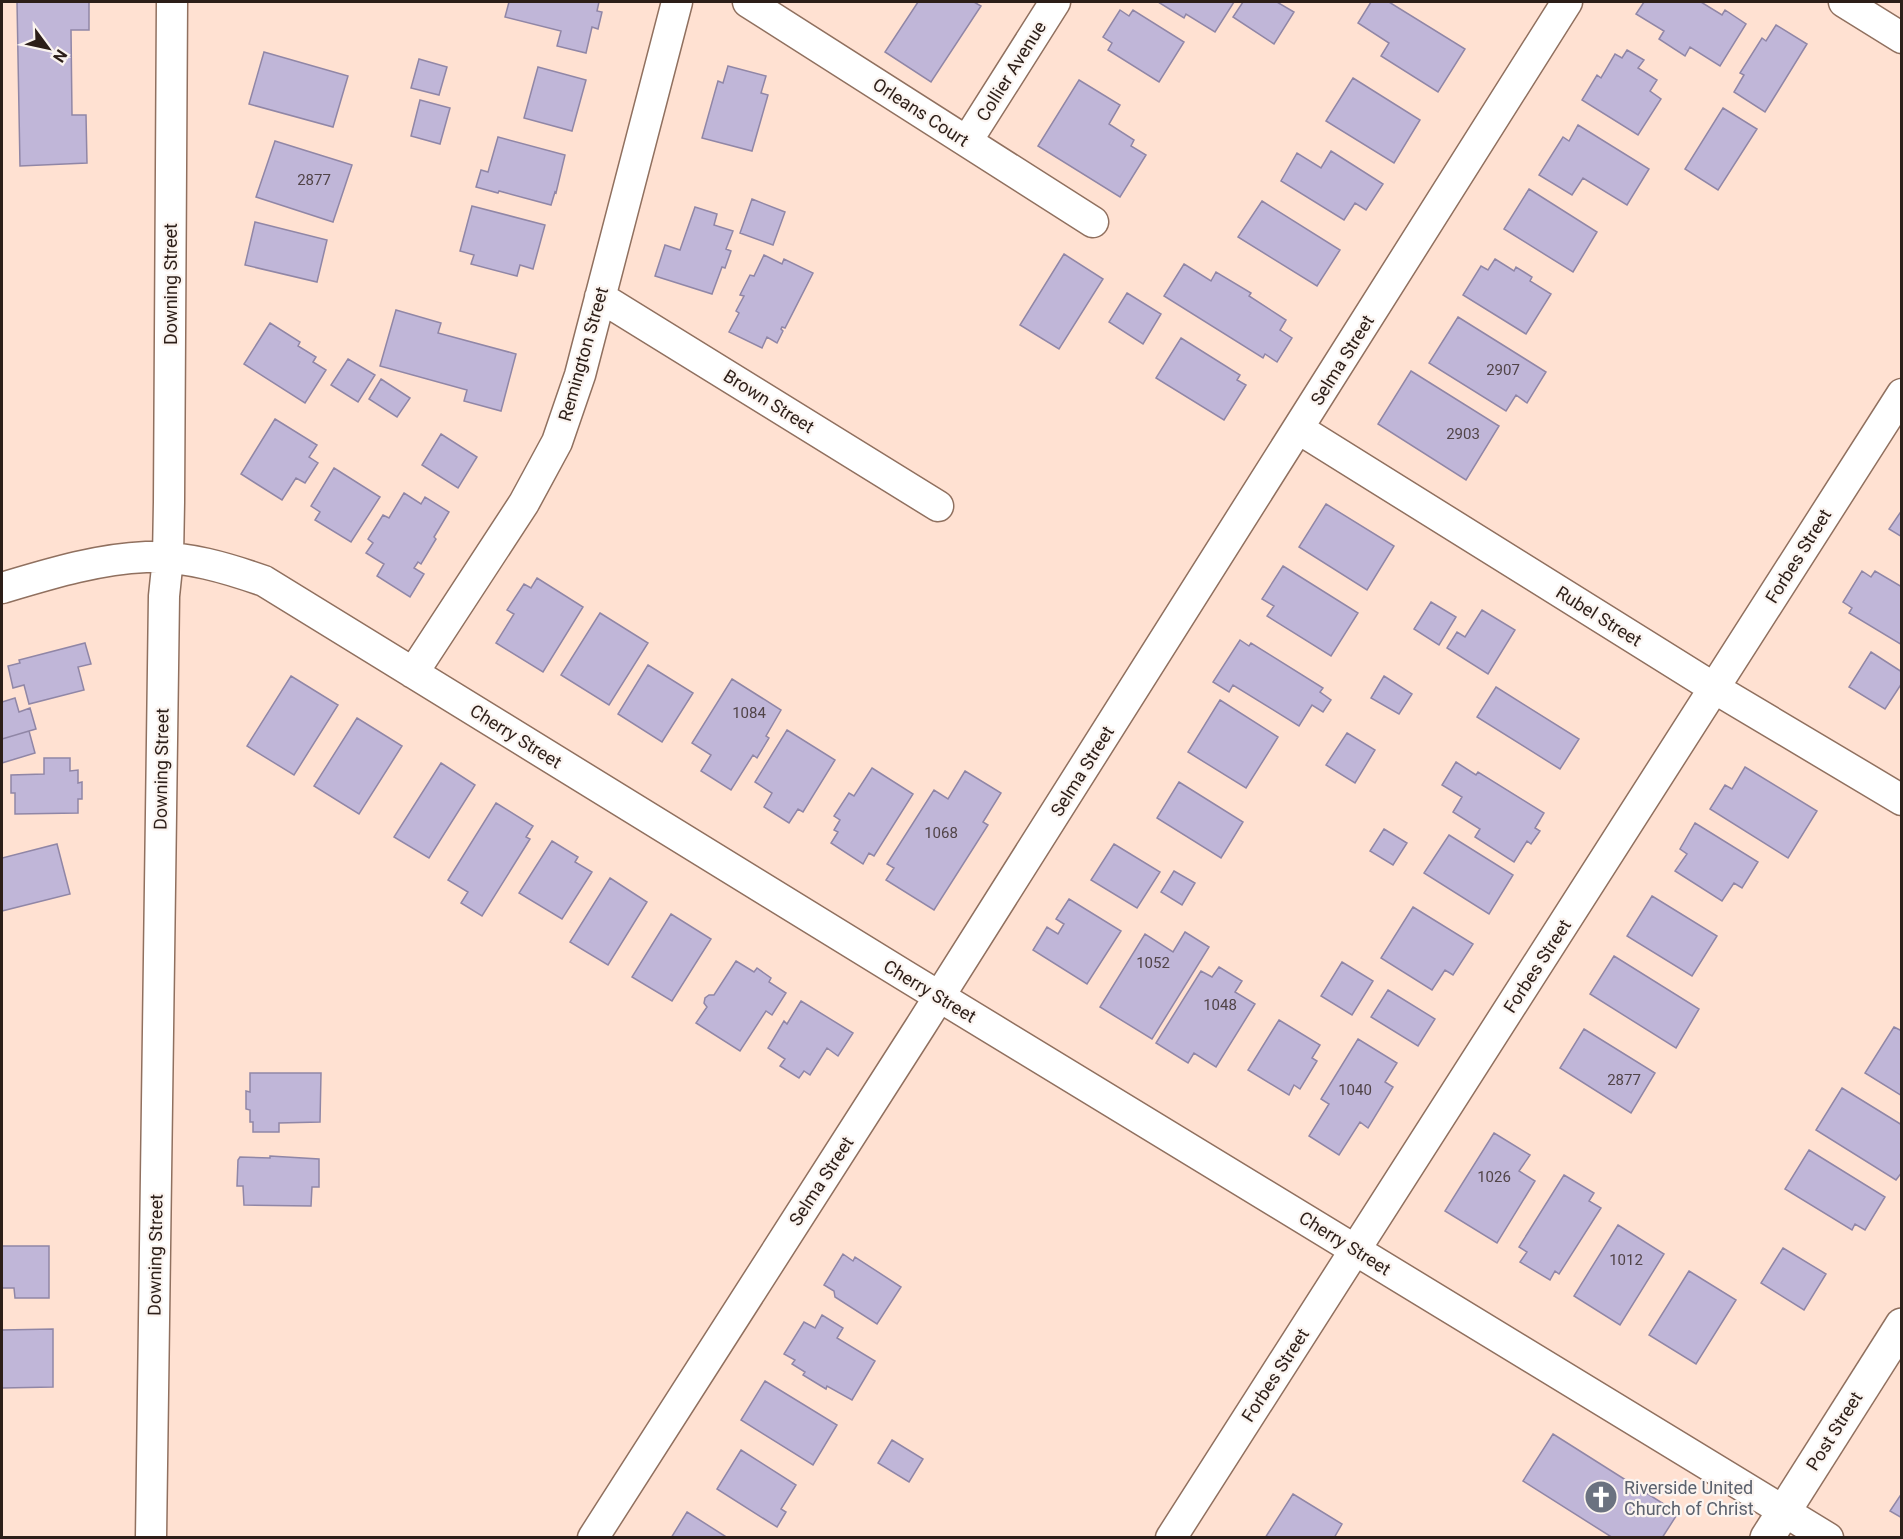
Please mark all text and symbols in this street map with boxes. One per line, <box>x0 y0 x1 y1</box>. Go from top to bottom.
street label: Collier Avenue <box>972 17 1050 125</box>
north arrow <box>18 18 78 78</box>
text: N <box>49 46 71 66</box>
street label: Orleans Court <box>869 73 973 151</box>
house number: 2877 <box>297 171 331 189</box>
street label: Downing Street <box>160 223 181 345</box>
street label: Remington Street <box>554 284 612 424</box>
street label: Selma Street <box>1306 311 1378 409</box>
house number: 2907 <box>1486 361 1520 379</box>
street label: Brown Street <box>720 365 818 437</box>
house number: 2903 <box>1446 425 1480 443</box>
street label: Forbes Street <box>1761 505 1835 607</box>
street label: Rubel Street <box>1552 581 1646 651</box>
street label: Cherry Street <box>466 700 566 773</box>
house number: 1084 <box>732 704 766 722</box>
street label: Downing Street <box>149 708 173 830</box>
street label: Selma Street <box>1046 722 1118 820</box>
house number: 1068 <box>924 824 958 842</box>
street label: Forbes Street <box>1499 915 1575 1017</box>
house number: 1052 <box>1136 954 1170 972</box>
street label: Cherry Street <box>880 955 980 1027</box>
house number: 1048 <box>1203 996 1237 1014</box>
house number: 2877 <box>1607 1071 1641 1089</box>
house number: 1040 <box>1338 1081 1372 1099</box>
street label: Selma Street <box>784 1132 858 1230</box>
house number: 1026 <box>1477 1168 1511 1186</box>
street label: Downing Street <box>143 1194 167 1316</box>
street label: Cherry Street <box>1295 1207 1395 1280</box>
house number: 1012 <box>1609 1251 1643 1269</box>
street label: Forbes Street <box>1237 1324 1313 1426</box>
street label: Post Street <box>1802 1388 1866 1474</box>
place label: Riverside United Church of Christ <box>1624 1477 1754 1519</box>
church icon: Riverside United Church of Christ <box>1583 1479 1619 1515</box>

